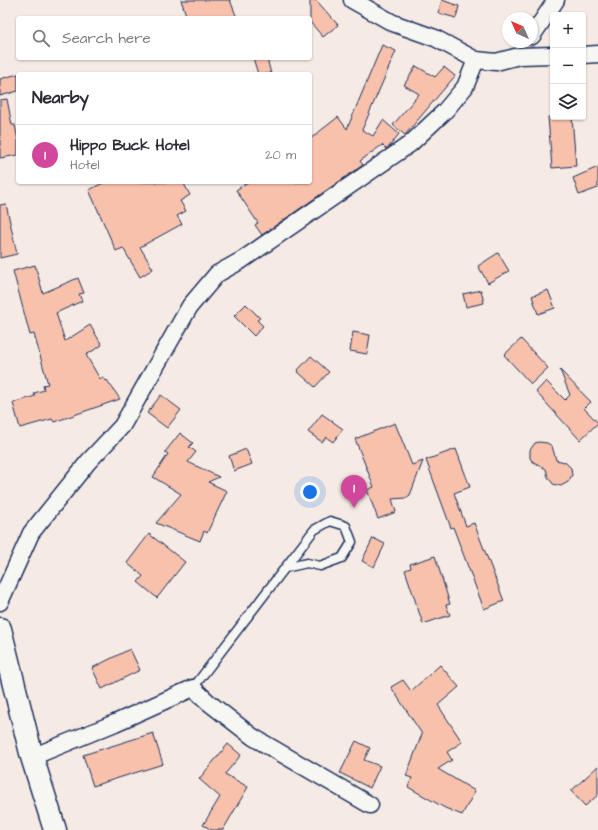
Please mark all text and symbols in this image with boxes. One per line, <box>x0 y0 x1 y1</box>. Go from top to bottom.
north arrow <box>502 12 538 48</box>
map controls <box>550 12 586 120</box>
button: + <box>550 12 586 48</box>
search box <box>16 16 312 60</box>
icon: search <box>30 27 52 49</box>
text: Search here <box>62 28 151 49</box>
button: − <box>550 48 586 84</box>
button: layers <box>550 84 586 120</box>
text: Nearby <box>32 86 89 110</box>
text: Hippo Buck Hotel <box>70 135 190 156</box>
text: 1 <box>44 146 46 164</box>
text: 20 m <box>265 146 296 164</box>
text: Hotel <box>70 156 100 174</box>
pin: 1 <box>341 475 367 508</box>
your location <box>300 482 320 502</box>

